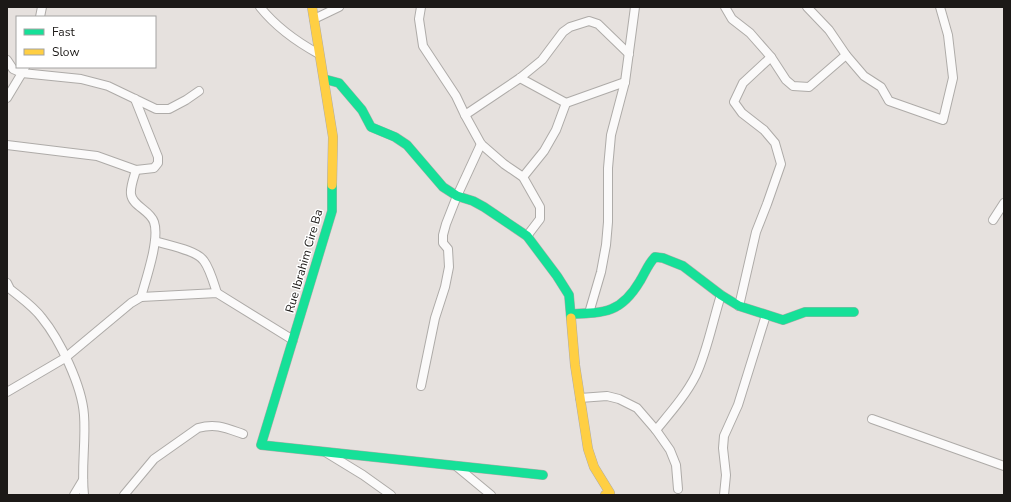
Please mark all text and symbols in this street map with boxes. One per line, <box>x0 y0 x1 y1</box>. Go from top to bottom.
legend <box>16 16 156 68</box>
text: Fast <box>52 24 75 40</box>
text: Slow <box>52 44 80 60</box>
street label: Rue Ibrahim Cire Ba <box>282 207 326 315</box>

